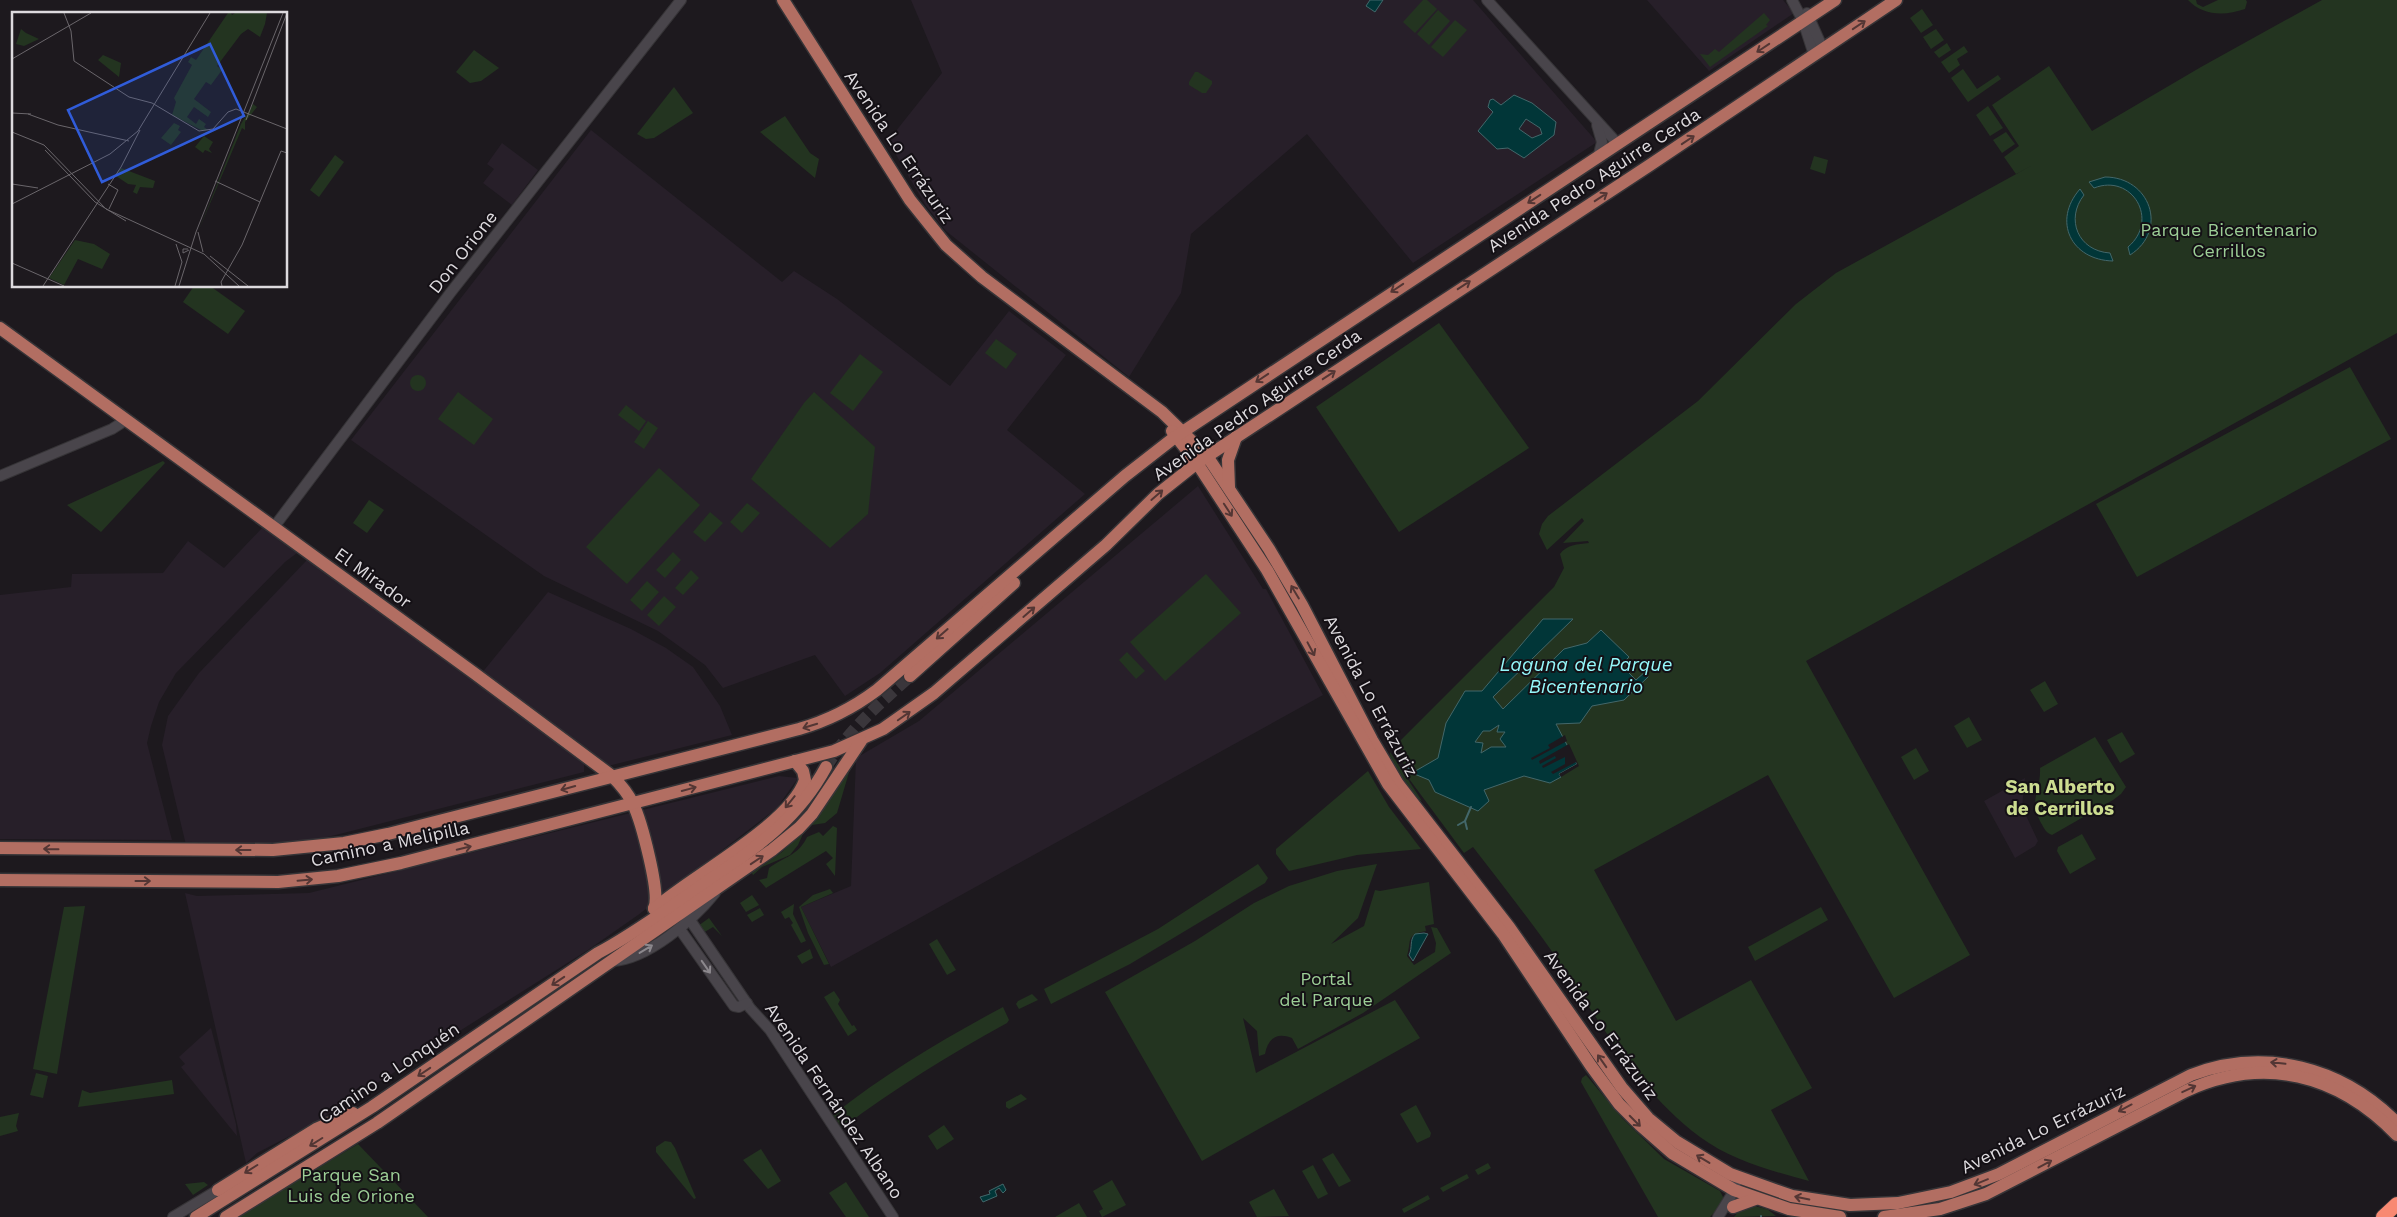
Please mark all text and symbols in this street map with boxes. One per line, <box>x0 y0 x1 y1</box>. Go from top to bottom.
inset map <box>12 12 288 288</box>
one-way arrow <box>1852 19 1866 29</box>
one-way arrow <box>1756 44 1770 54</box>
street label: Avenida Lo Errázuriz <box>840 66 958 227</box>
street label: Avenida Pedro Aguirre Cerda <box>1483 103 1704 256</box>
one-way arrow <box>1680 135 1694 145</box>
one-way arrow <box>1593 192 1607 202</box>
one-way arrow <box>1527 195 1541 205</box>
street label: Don Orione <box>424 206 501 297</box>
park label: Parque Bicentenario Cerrillos <box>2140 219 2318 261</box>
one-way arrow <box>1457 280 1471 290</box>
one-way arrow <box>1391 283 1405 293</box>
street label: Avenida Pedro Aguirre Cerda <box>1149 324 1365 485</box>
one-way arrow <box>1322 370 1336 380</box>
one-way arrow <box>1255 373 1269 383</box>
one-way arrow <box>1151 489 1164 501</box>
one-way arrow <box>1223 502 1233 516</box>
street label: El Mirador <box>331 543 416 612</box>
one-way arrow <box>1289 586 1299 600</box>
one-way arrow <box>1023 606 1036 618</box>
street label: Avenida Lo Errázuriz <box>1320 611 1423 780</box>
one-way arrow <box>936 628 949 639</box>
one-way arrow <box>1307 641 1316 656</box>
water label: Laguna del Parque Bicentenario <box>1499 653 1673 698</box>
one-way arrow <box>897 711 911 721</box>
one-way arrow <box>802 721 818 731</box>
district label: San Alberto de Cerrillos <box>2005 775 2115 820</box>
one-way arrow <box>560 784 576 793</box>
one-way arrow <box>680 784 696 794</box>
one-way arrow <box>785 795 796 808</box>
street label: Camino a Melipilla <box>309 816 471 871</box>
one-way arrow <box>456 842 472 852</box>
one-way arrow <box>43 844 60 854</box>
one-way arrow <box>235 845 252 855</box>
one-way arrow <box>750 855 764 865</box>
one-way arrow <box>297 875 313 885</box>
one-way arrow <box>134 876 151 886</box>
one-way arrow <box>638 944 652 954</box>
street label: Avenida Lo Errázuriz <box>1540 946 1663 1104</box>
one-way arrow <box>701 959 712 973</box>
park label: Portal del Parque <box>1279 968 1373 1010</box>
one-way arrow <box>551 976 565 986</box>
street label: Avenida Fernández Albano <box>761 999 908 1203</box>
street label: Camino a Lonquén <box>315 1018 463 1127</box>
one-way arrow <box>1597 1054 1607 1068</box>
one-way arrow <box>2270 1058 2286 1068</box>
one-way arrow <box>417 1067 431 1077</box>
street label: Avenida Lo Errázuriz <box>1957 1080 2128 1177</box>
one-way arrow <box>2181 1084 2196 1093</box>
one-way arrow <box>2118 1103 2133 1113</box>
one-way arrow <box>1629 1115 1641 1127</box>
one-way arrow <box>309 1138 323 1148</box>
one-way arrow <box>1696 1154 1710 1164</box>
one-way arrow <box>2037 1159 2052 1168</box>
one-way arrow <box>245 1164 259 1174</box>
park label: Parque San Luis de Orione <box>287 1164 415 1206</box>
one-way arrow <box>1974 1178 1989 1187</box>
one-way arrow <box>1794 1193 1810 1202</box>

